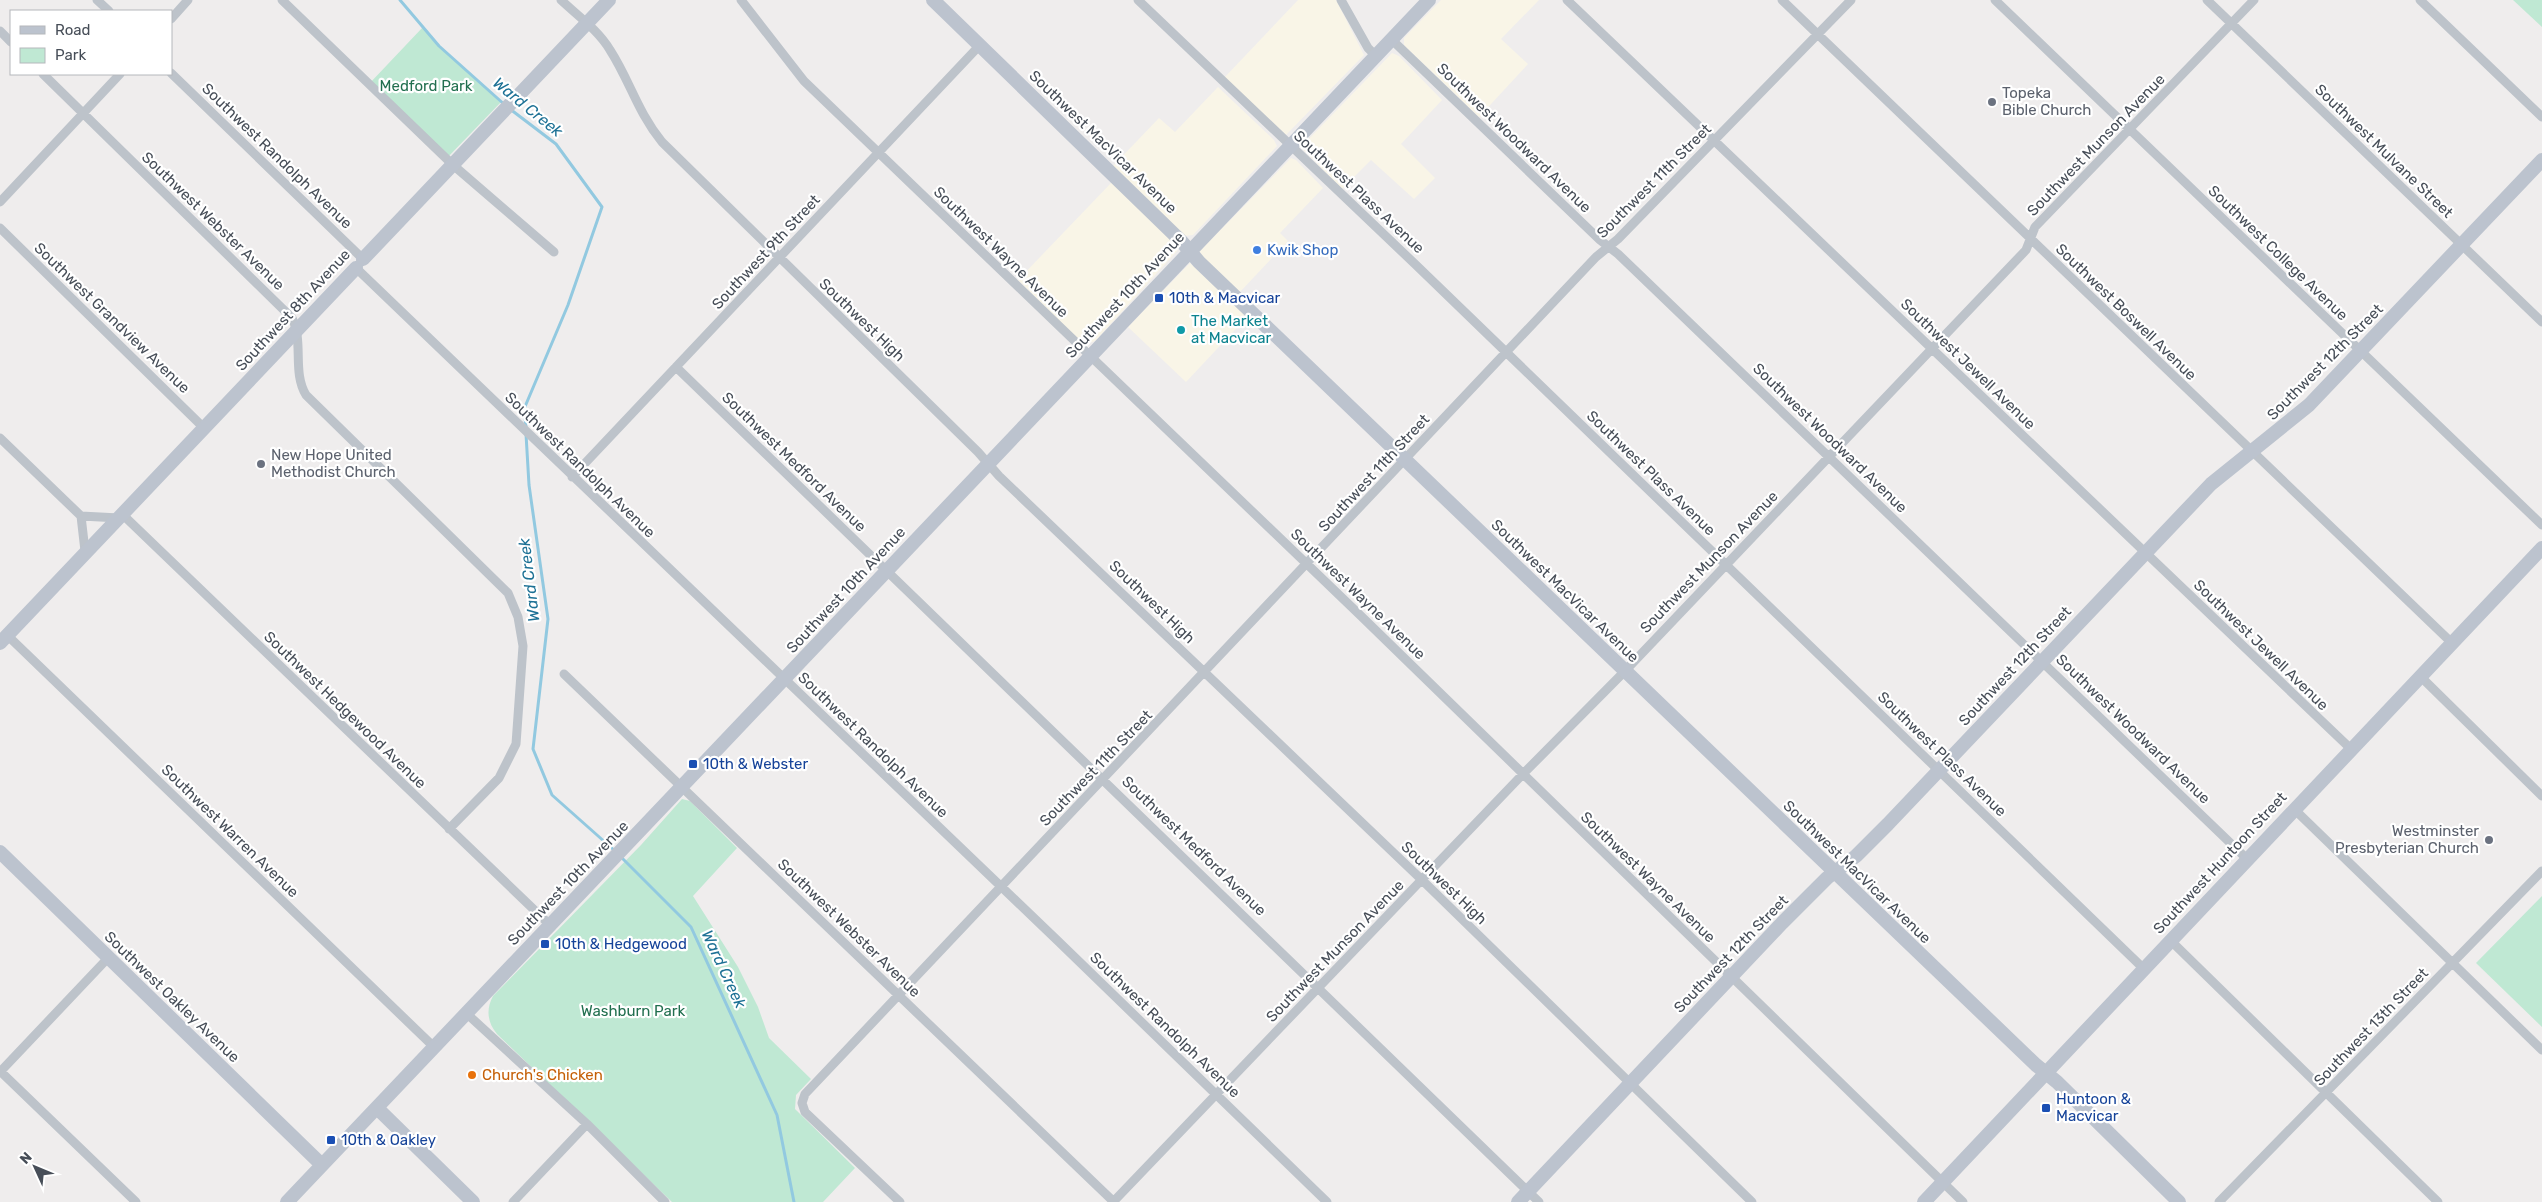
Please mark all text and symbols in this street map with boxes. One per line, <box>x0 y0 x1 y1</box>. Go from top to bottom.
legend <box>10 10 172 75</box>
text: Road <box>55 21 91 39</box>
text: Park <box>55 46 86 64</box>
street label: Southwest Woodward Avenue <box>1433 60 1595 216</box>
street label: Southwest MacVicar Avenue <box>1025 67 1181 217</box>
street label: Southwest Munson Avenue <box>2023 70 2169 220</box>
water label: Ward Creek <box>489 73 567 141</box>
park label: Medford Park <box>380 77 473 95</box>
street label: Southwest Randolph Avenue <box>198 80 356 232</box>
street label: Southwest Mulvane Street <box>2311 80 2457 222</box>
place label: Topeka Bible Church <box>2002 84 2091 119</box>
marker: Topeka Bible Church <box>1986 96 1998 108</box>
street label: Southwest 11th Street <box>1593 120 1715 242</box>
street label: Southwest Plass Avenue <box>1290 127 1428 257</box>
street label: Southwest Webster Avenue <box>138 148 288 294</box>
street label: Southwest College Avenue <box>2205 182 2351 324</box>
street label: Southwest Wayne Avenue <box>930 183 1072 321</box>
street label: Southwest 9th Street <box>708 191 824 313</box>
street label: Southwest 10th Avenue <box>1062 228 1188 362</box>
street label: Southwest Grandview Avenue <box>31 239 193 397</box>
street label: Southwest Boswell Avenue <box>2052 240 2200 384</box>
place label: Kwik Shop <box>1267 241 1338 259</box>
marker: Kwik Shop <box>1251 244 1263 256</box>
street label: Southwest 8th Avenue <box>232 245 354 375</box>
street label: Southwest High <box>816 275 908 365</box>
place label: 10th & Macvicar <box>1169 289 1280 307</box>
marker: 10th & Macvicar <box>1153 292 1165 304</box>
street label: Southwest Jewell Avenue <box>1897 295 2039 433</box>
street label: Southwest 12th Street <box>2263 300 2387 424</box>
place label: The Market at Macvicar <box>1191 312 1272 347</box>
marker: The Market at Macvicar <box>1175 324 1187 336</box>
street label: Southwest Woodward Avenue <box>1749 360 1911 516</box>
street label: Southwest Medford Avenue <box>718 388 870 536</box>
street label: Southwest Randolph Avenue <box>501 389 659 541</box>
street label: Southwest Plass Avenue <box>1583 407 1719 539</box>
street label: Southwest 11th Street <box>1315 410 1433 536</box>
place label: New Hope United Methodist Church <box>271 446 396 481</box>
marker: New Hope United Methodist Church <box>255 458 267 470</box>
street label: Southwest Munson Avenue <box>1636 487 1782 637</box>
street label: Southwest MacVicar Avenue <box>1487 516 1643 666</box>
street label: Southwest 10th Avenue <box>783 523 909 657</box>
street label: Southwest Wayne Avenue <box>1287 525 1429 663</box>
water label: Ward Creek <box>514 536 544 623</box>
street label: Southwest High <box>1106 557 1198 647</box>
street label: Southwest Jewell Avenue <box>2190 576 2332 714</box>
street label: Southwest 12th Street <box>1955 603 2075 729</box>
street label: Southwest Hedgewood Avenue <box>260 628 430 792</box>
street label: Southwest Woodward Avenue <box>2052 651 2214 807</box>
street label: Southwest Randolph Avenue <box>794 669 952 821</box>
street label: Southwest Plass Avenue <box>1874 688 2010 820</box>
street label: Southwest 11th Street <box>1036 706 1156 830</box>
place label: 10th & Webster <box>703 755 808 773</box>
marker: 10th & Webster <box>687 758 699 770</box>
street label: Southwest Warren Avenue <box>158 761 302 901</box>
street label: Southwest Medford Avenue <box>1118 772 1270 920</box>
street label: Southwest Huntoon Street <box>2150 788 2291 938</box>
street label: Southwest MacVicar Avenue <box>1779 797 1935 947</box>
street label: Southwest Wayne Avenue <box>1577 808 1719 946</box>
street label: Southwest 10th Avenue <box>504 817 632 949</box>
place label: Westminster Presbyterian Church <box>2335 822 2479 857</box>
marker: Westminster Presbyterian Church <box>2483 834 2495 846</box>
street label: Southwest High <box>1398 838 1490 928</box>
street label: Southwest Webster Avenue <box>774 855 924 1001</box>
street label: Southwest Munson Avenue <box>1262 876 1408 1026</box>
street label: Southwest 12th Street <box>1670 891 1792 1017</box>
water label: Ward Creek <box>698 927 751 1012</box>
street label: Southwest Oakley Avenue <box>101 928 243 1066</box>
place label: 10th & Hedgewood <box>555 935 687 953</box>
marker: 10th & Hedgewood <box>539 938 551 950</box>
street label: Southwest Randolph Avenue <box>1086 949 1244 1101</box>
street label: Southwest 13th Street <box>2310 964 2432 1090</box>
park label: Washburn Park <box>581 1002 685 1020</box>
place label: Church's Chicken <box>482 1066 603 1084</box>
marker: Church's Chicken <box>466 1069 478 1081</box>
place label: Huntoon & Macvicar <box>2056 1090 2132 1125</box>
marker: Huntoon & Macvicar <box>2040 1102 2052 1114</box>
place label: 10th & Oakley <box>341 1131 436 1149</box>
marker: 10th & Oakley <box>325 1134 337 1146</box>
north arrow <box>10 1142 60 1192</box>
text: N <box>16 1149 36 1168</box>

